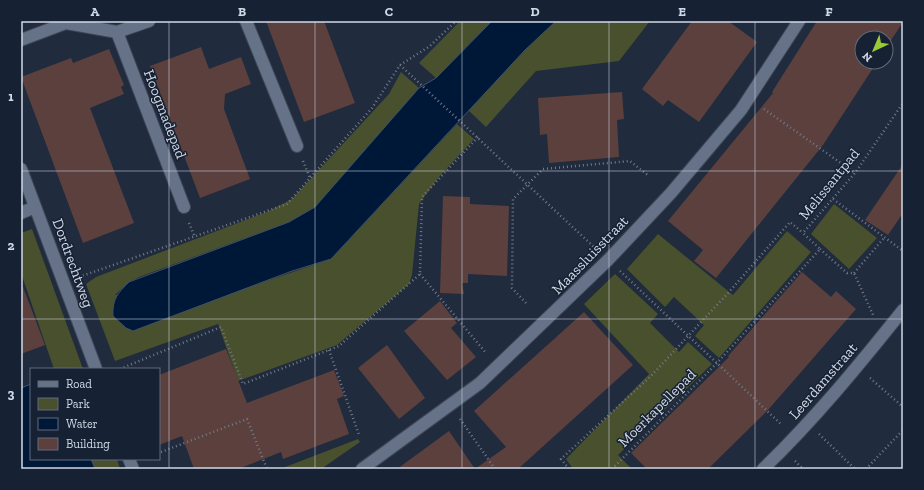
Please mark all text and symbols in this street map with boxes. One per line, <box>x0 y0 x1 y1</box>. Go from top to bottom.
text: A <box>91 4 100 19</box>
text: B <box>238 4 246 19</box>
text: C <box>385 4 393 19</box>
text: D <box>530 4 540 19</box>
text: E <box>678 4 686 19</box>
text: F <box>825 4 833 19</box>
north arrow <box>854 30 894 70</box>
text: N <box>859 49 875 64</box>
street label: Hoogmadepad <box>140 67 190 162</box>
text: 1 <box>8 89 14 104</box>
street label: Melissantpad <box>795 144 864 223</box>
street label: Maassluisstraat <box>548 212 632 298</box>
street label: Dordrechtweg <box>49 216 97 310</box>
text: 2 <box>8 238 15 253</box>
street label: Leerdamstraat <box>785 339 861 423</box>
street label: Moerkapellepad <box>614 365 700 451</box>
legend <box>30 368 160 460</box>
text: Road <box>66 377 92 391</box>
text: 3 <box>8 386 15 401</box>
text: Park <box>66 397 91 411</box>
text: Water <box>66 417 98 431</box>
text: Building <box>66 437 110 451</box>

